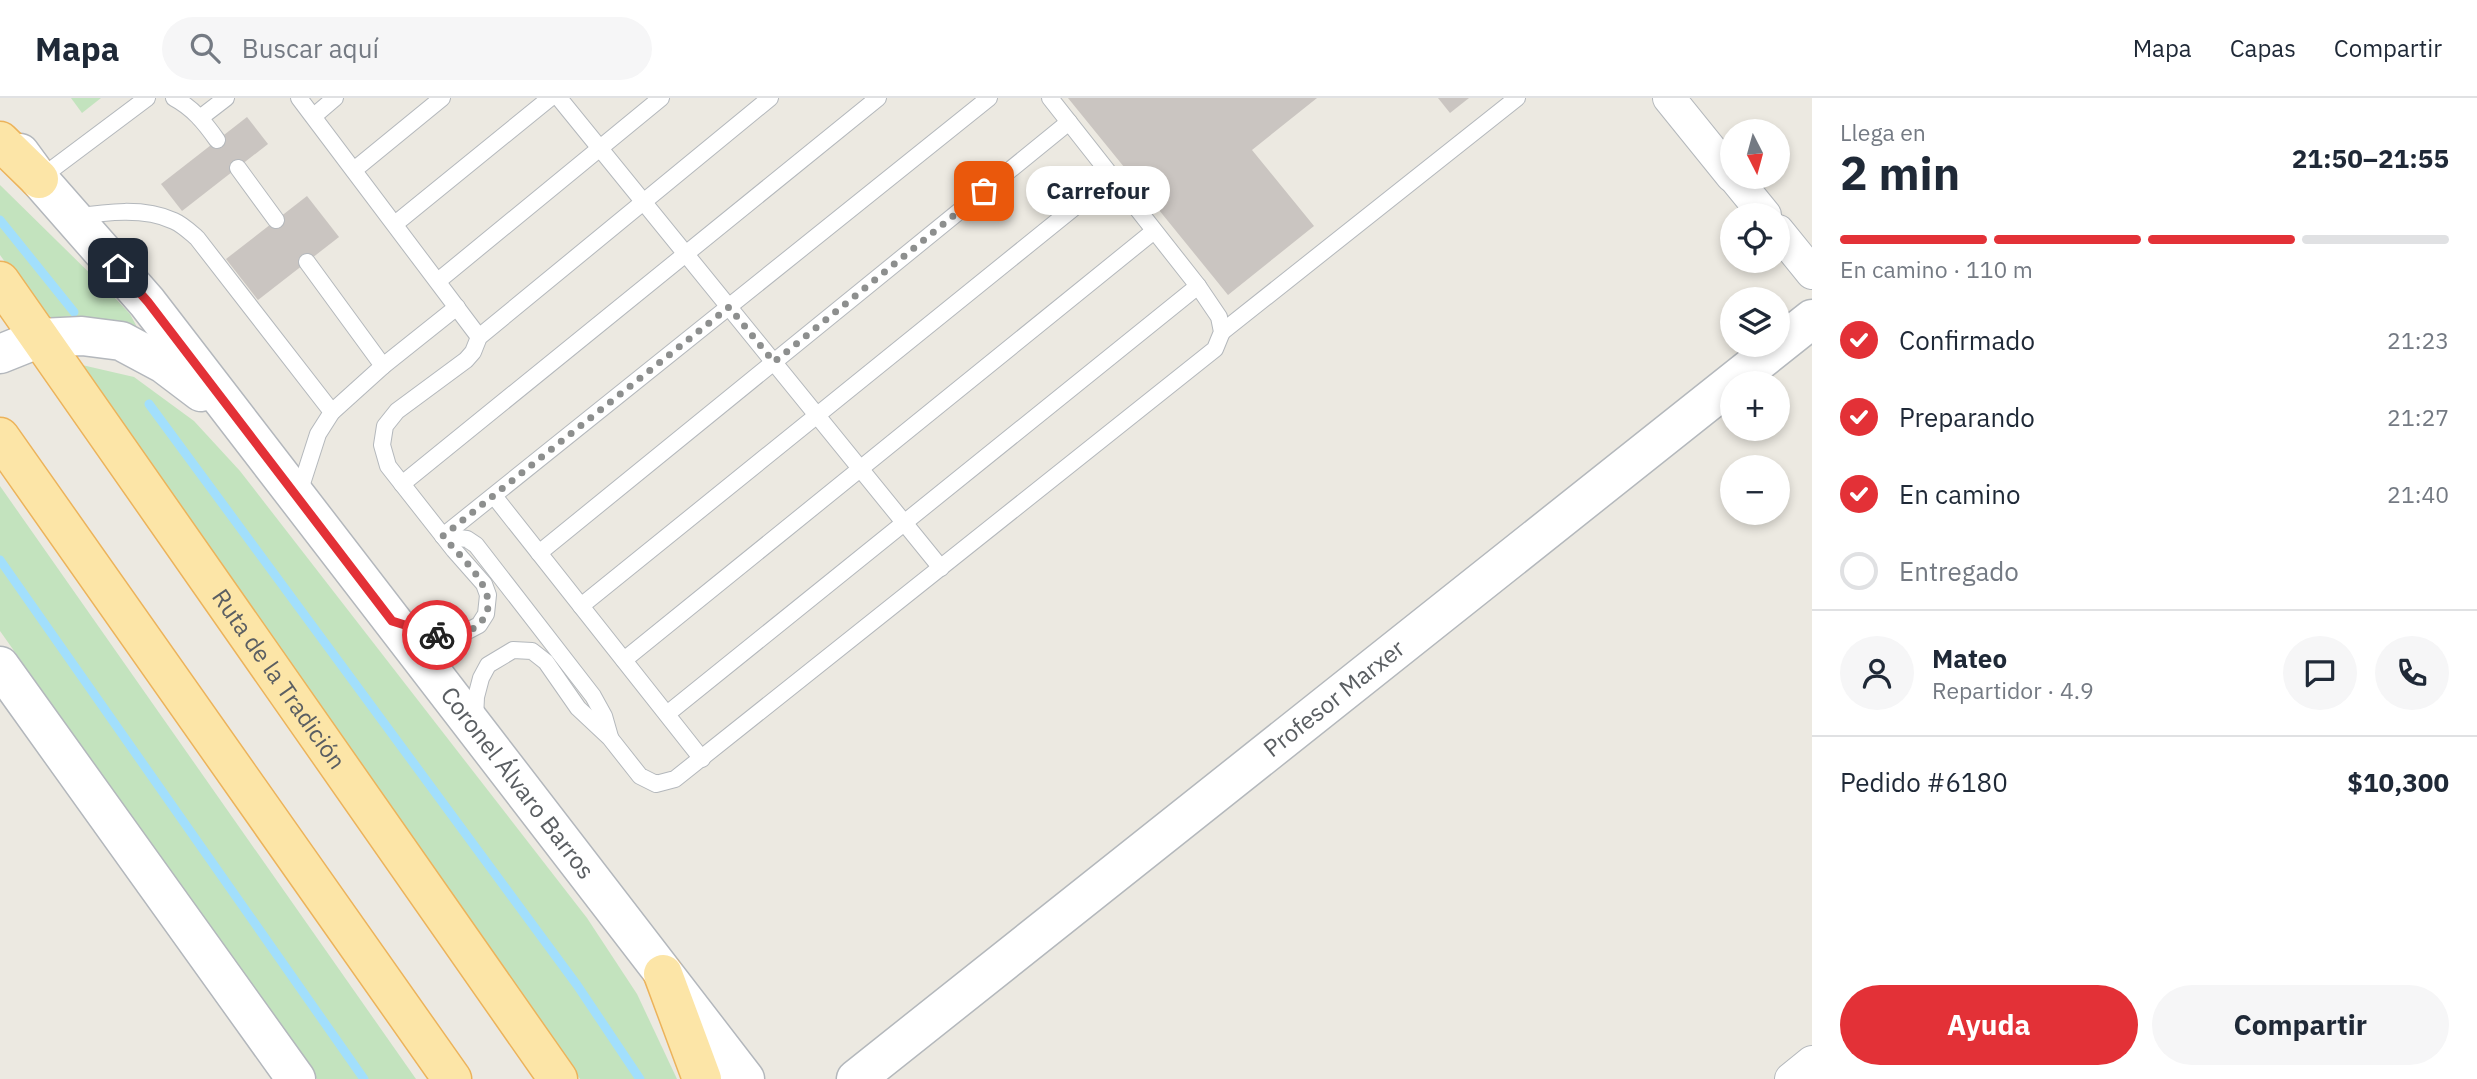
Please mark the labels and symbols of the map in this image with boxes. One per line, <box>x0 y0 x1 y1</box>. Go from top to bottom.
north arrow <box>1720 119 1790 189</box>
pin <box>954 161 1014 221</box>
callout: Carrefour <box>1026 166 1170 216</box>
pin <box>88 238 148 298</box>
street label: Ruta de la Tradición <box>205 582 353 775</box>
courier <box>402 600 472 670</box>
street label: Profesor Marxer <box>1256 632 1411 764</box>
street label: Coronel Álvaro Barros <box>434 680 602 885</box>

